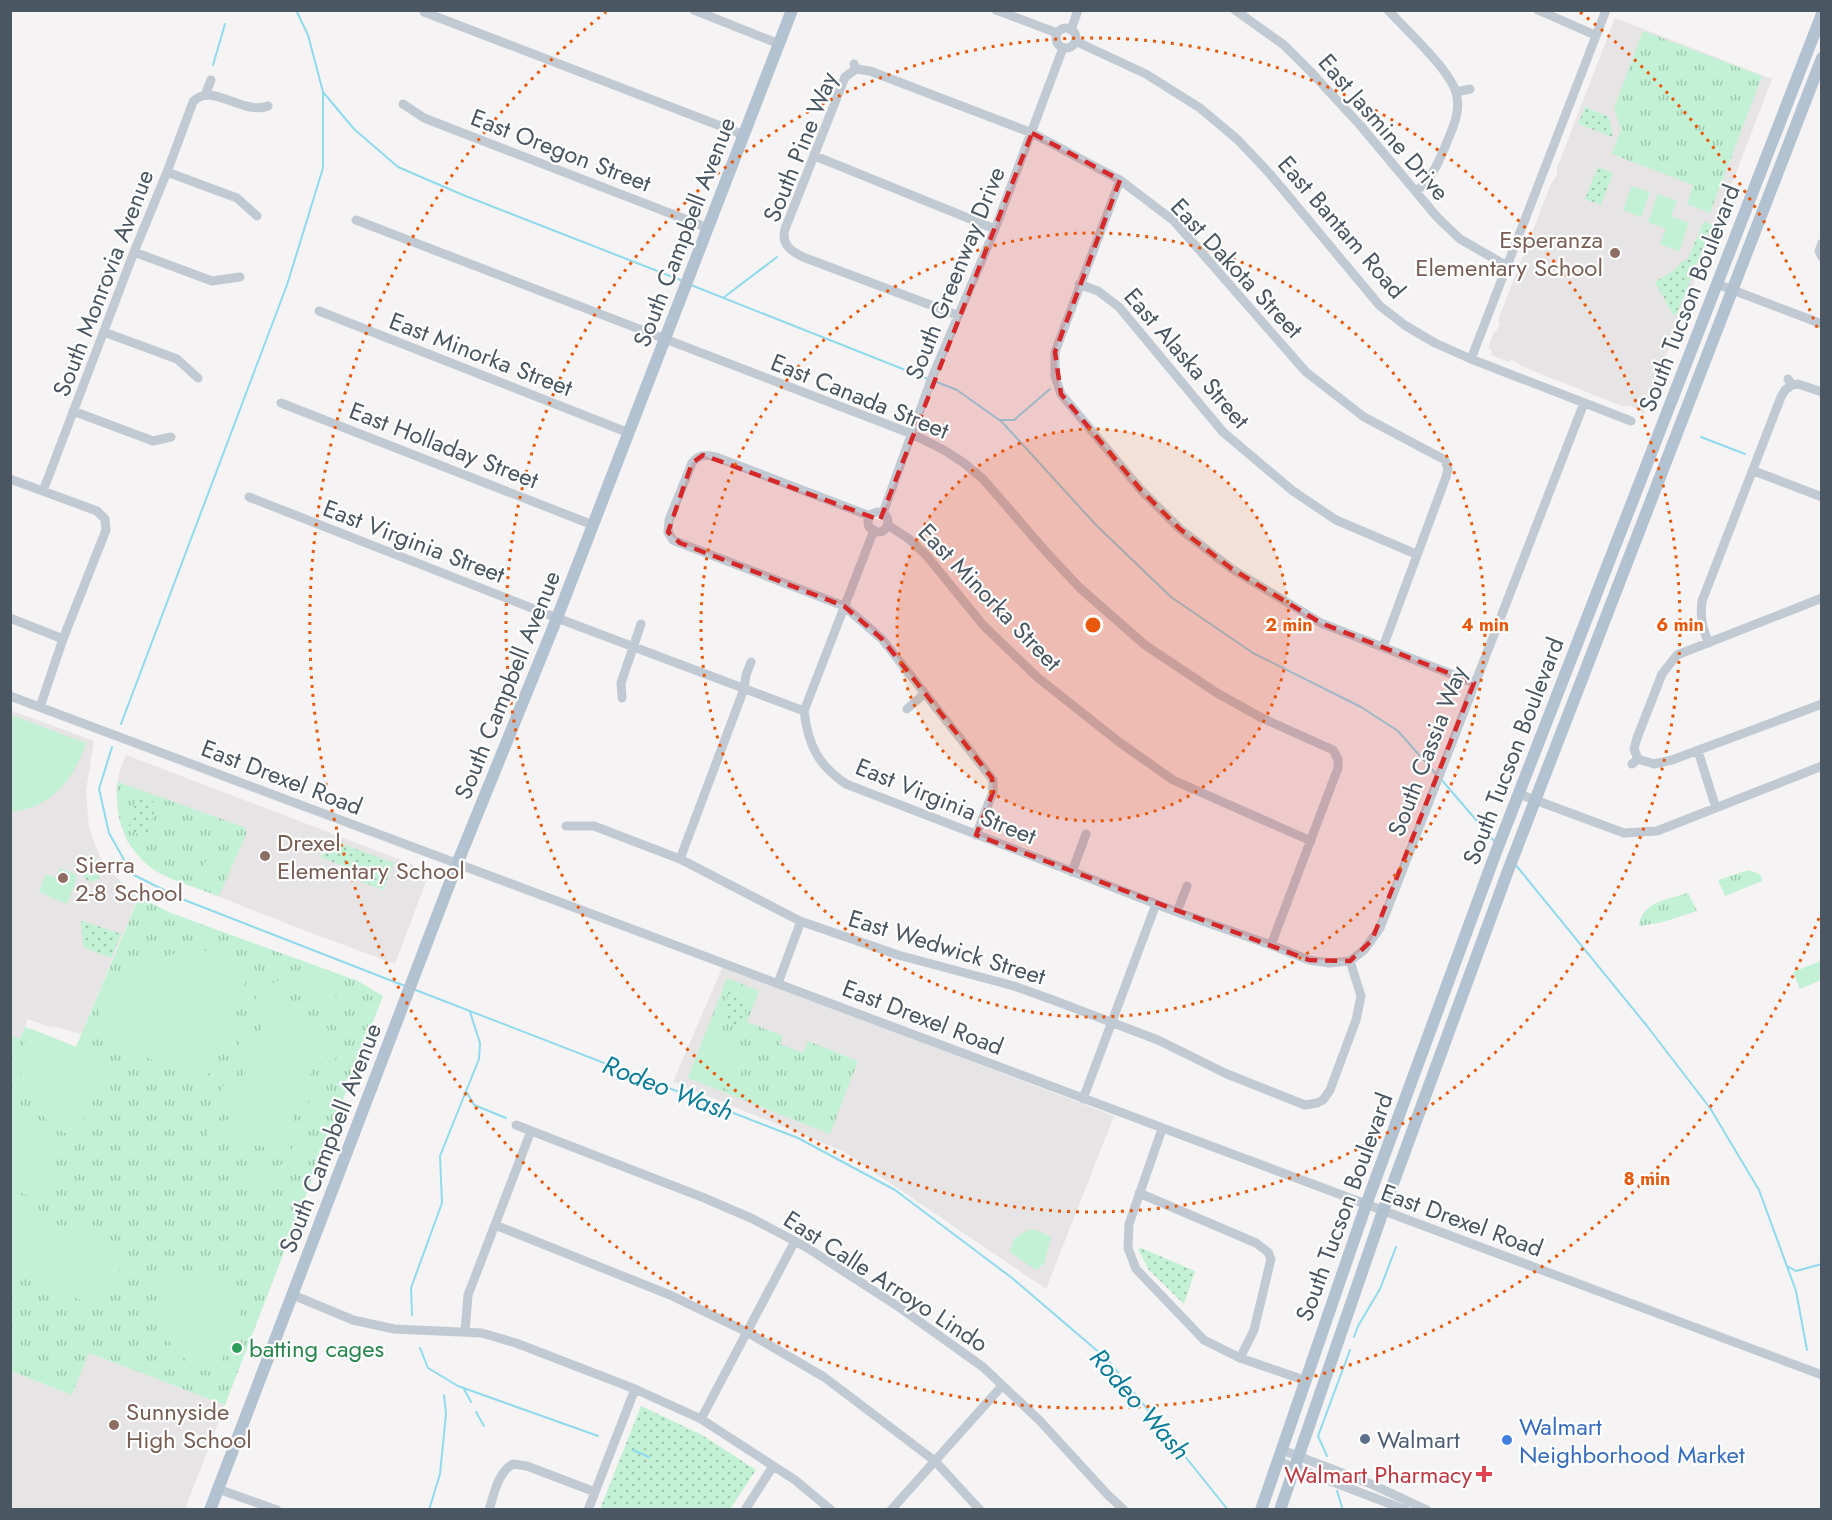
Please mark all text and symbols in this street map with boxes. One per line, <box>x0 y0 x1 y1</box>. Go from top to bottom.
street label: East Jasmine Drive <box>1310 46 1458 208</box>
street label: South Pine Way <box>754 66 846 227</box>
street label: East Oregon Street <box>466 100 656 201</box>
street label: South Campbell Avenue <box>624 112 744 352</box>
street label: East Bantam Road <box>1270 148 1414 306</box>
street label: South Greenway Drive <box>896 161 1014 385</box>
street label: South Monrovia Avenue <box>44 164 162 402</box>
street label: South Tucson Boulevard <box>1629 179 1749 417</box>
street label: East Dakota Street <box>1163 190 1311 346</box>
place label: Esperanza Elementary School <box>1415 222 1603 285</box>
marker: Esperanza Elementary School <box>1608 246 1622 260</box>
street label: East Alaska Street <box>1116 280 1258 436</box>
street label: East Minorka Street <box>384 303 578 405</box>
street label: East Canada Street <box>766 344 954 448</box>
street label: East Holladay Street <box>344 393 544 497</box>
street label: East Virginia Street <box>318 490 510 592</box>
street label: East Minorka Street <box>910 515 1070 679</box>
street label: South Campbell Avenue <box>445 565 569 805</box>
text: 2 min <box>1265 612 1313 638</box>
text: 4 min <box>1461 612 1509 638</box>
text: 6 min <box>1656 612 1704 638</box>
centre of rings <box>1083 615 1103 635</box>
street label: South Tucson Boulevard <box>1453 632 1573 870</box>
street label: South Cassia Way <box>1378 660 1476 841</box>
street label: East Drexel Road <box>196 730 368 824</box>
street label: East Virginia Street <box>850 749 1042 853</box>
place label: Drexel Elementary School <box>277 825 465 888</box>
place label: Sierra 2-8 School <box>75 847 183 910</box>
marker: Drexel Elementary School <box>258 849 272 863</box>
marker: Sierra 2-8 School <box>56 871 70 885</box>
street label: East Wedwick Street <box>844 900 1050 994</box>
street label: East Drexel Road <box>837 970 1009 1064</box>
street label: South Campbell Avenue <box>270 1018 390 1258</box>
water label: Rodeo Wash <box>597 1046 739 1130</box>
street label: South Tucson Boulevard <box>1286 1088 1402 1326</box>
text: 8 min <box>1624 1166 1670 1192</box>
street label: East Drexel Road <box>1376 1174 1548 1266</box>
street label: East Calle Arroyo Lindo <box>777 1202 995 1360</box>
place label: batting cages <box>249 1331 384 1366</box>
water label: Rodeo Wash <box>1081 1340 1199 1468</box>
marker: batting cages <box>230 1341 244 1355</box>
place label: Sunnyside High School <box>126 1394 252 1457</box>
place label: Walmart Neighborhood Market <box>1519 1409 1745 1472</box>
marker: Sunnyside High School <box>107 1418 121 1432</box>
place label: Walmart <box>1377 1422 1460 1457</box>
marker: Walmart <box>1358 1432 1372 1446</box>
marker: Walmart Neighborhood Market <box>1500 1433 1514 1447</box>
place label: Walmart Pharmacy <box>1284 1457 1472 1492</box>
marker: Walmart Pharmacy <box>1477 1467 1491 1481</box>

